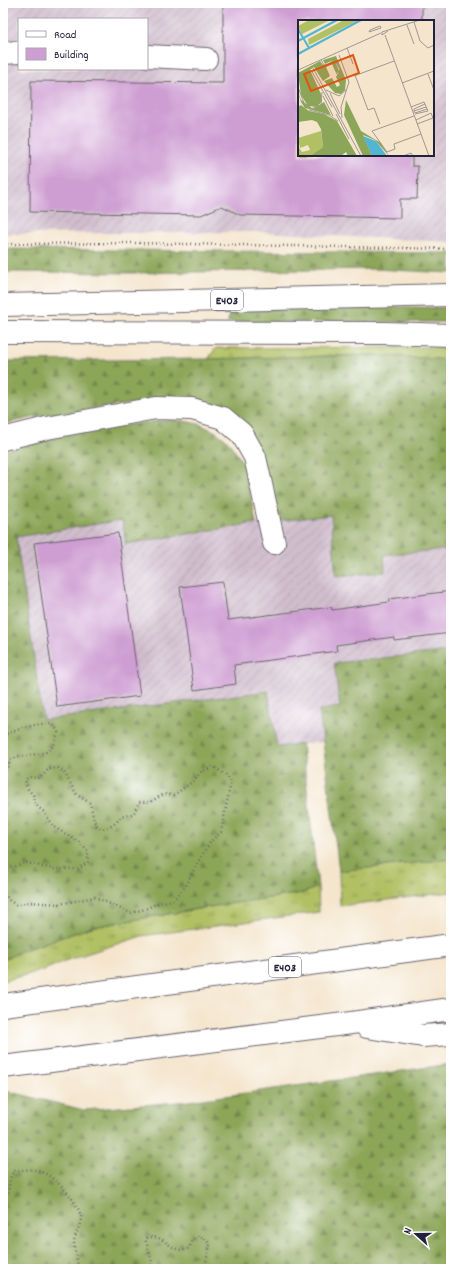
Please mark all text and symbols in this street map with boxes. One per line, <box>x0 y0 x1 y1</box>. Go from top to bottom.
legend <box>18 18 148 70</box>
inset map <box>298 20 434 156</box>
text: Road <box>54 27 76 44</box>
text: Building <box>54 47 89 64</box>
road number: E403 <box>211 290 243 310</box>
road number: E403 <box>269 957 301 977</box>
north arrow <box>396 1214 436 1254</box>
text: N <box>400 1225 417 1237</box>

